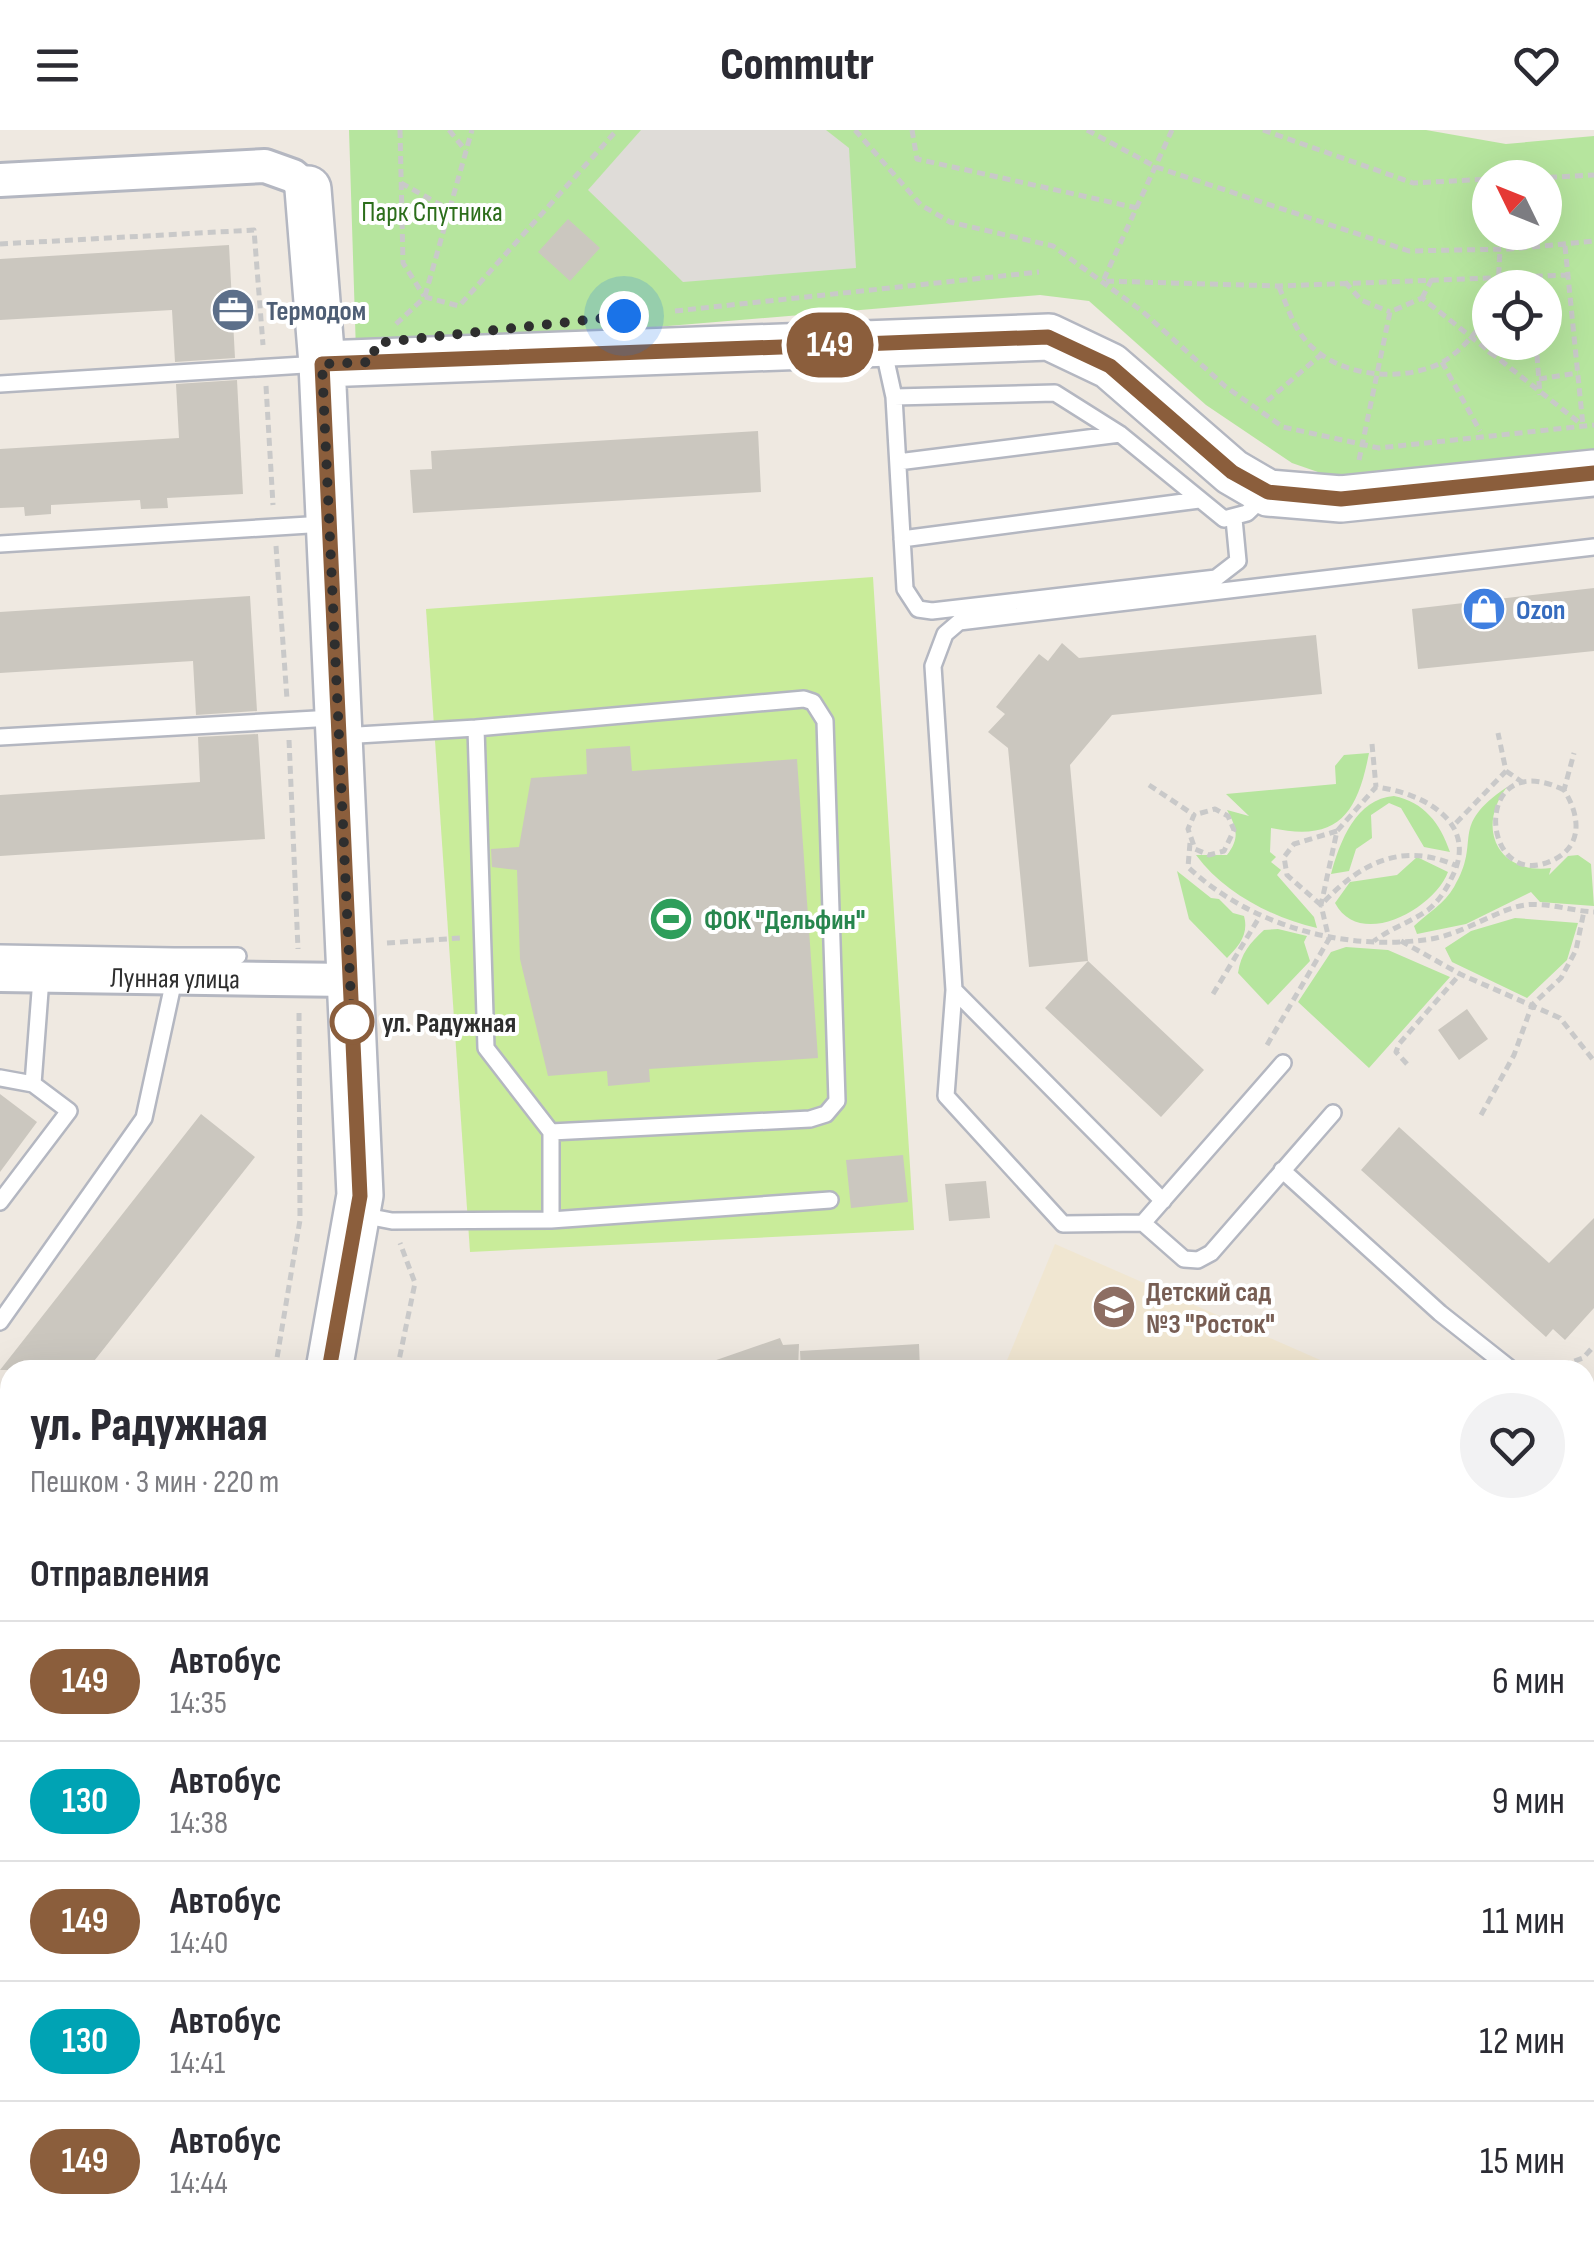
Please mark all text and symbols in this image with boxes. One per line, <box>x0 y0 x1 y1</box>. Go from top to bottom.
icon: menu <box>30 38 85 93</box>
text: Commutr <box>720 38 874 93</box>
icon: heart <box>1509 38 1564 93</box>
north arrow <box>1472 160 1562 250</box>
map controls <box>1472 160 1562 360</box>
park label: Парк Спутника <box>361 196 503 229</box>
button: locate <box>1472 270 1562 360</box>
office icon: Термодом <box>210 287 256 333</box>
your location <box>599 291 649 341</box>
place label: Термодом <box>266 295 366 328</box>
line badge: 149 <box>772 312 888 378</box>
text: 149 <box>807 324 853 367</box>
shop icon: Ozon <box>1461 586 1507 632</box>
place label: Ozon <box>1516 594 1566 627</box>
sports icon: ФОК "Дельфин" <box>648 896 694 942</box>
place label: ФОК "Дельфин" <box>704 904 865 937</box>
street label: Лунная улица <box>110 962 240 996</box>
marker: ул. Радужная <box>331 1001 373 1043</box>
place label: ул. Радужная <box>382 1007 516 1040</box>
place label: Детский сад №3 "Росток" <box>1146 1276 1275 1341</box>
school or university icon: Детский сад №3 "Росток" <box>1091 1284 1137 1330</box>
button: heart <box>1460 1393 1565 1498</box>
text: ул. Радужная <box>30 1397 268 1454</box>
text: Пешком · 3 мин · 220 m <box>30 1463 279 1502</box>
text: Отправления <box>30 1552 210 1597</box>
text: Автобус <box>170 1639 281 1684</box>
text: 6 мин <box>1492 1659 1565 1704</box>
text: 149 <box>62 1660 108 1703</box>
text: 14:35 <box>170 1684 227 1723</box>
text: Автобус <box>170 1759 281 1804</box>
text: 9 мин <box>1492 1779 1565 1824</box>
text: 130 <box>62 1780 108 1823</box>
text: 14:38 <box>170 1804 228 1843</box>
text: Автобус <box>170 1879 281 1924</box>
text: 11 мин <box>1482 1899 1565 1944</box>
text: 149 <box>62 1900 108 1943</box>
text: 14:40 <box>170 1924 228 1963</box>
text: Автобус <box>170 1999 281 2044</box>
text: 12 мин <box>1479 2019 1565 2064</box>
text: 130 <box>62 2020 108 2063</box>
text: 14:41 <box>170 2044 225 2083</box>
text: Автобус <box>170 2119 281 2164</box>
text: 15 мин <box>1480 2139 1565 2184</box>
text: 149 <box>62 2140 108 2183</box>
text: 14:44 <box>170 2164 228 2203</box>

